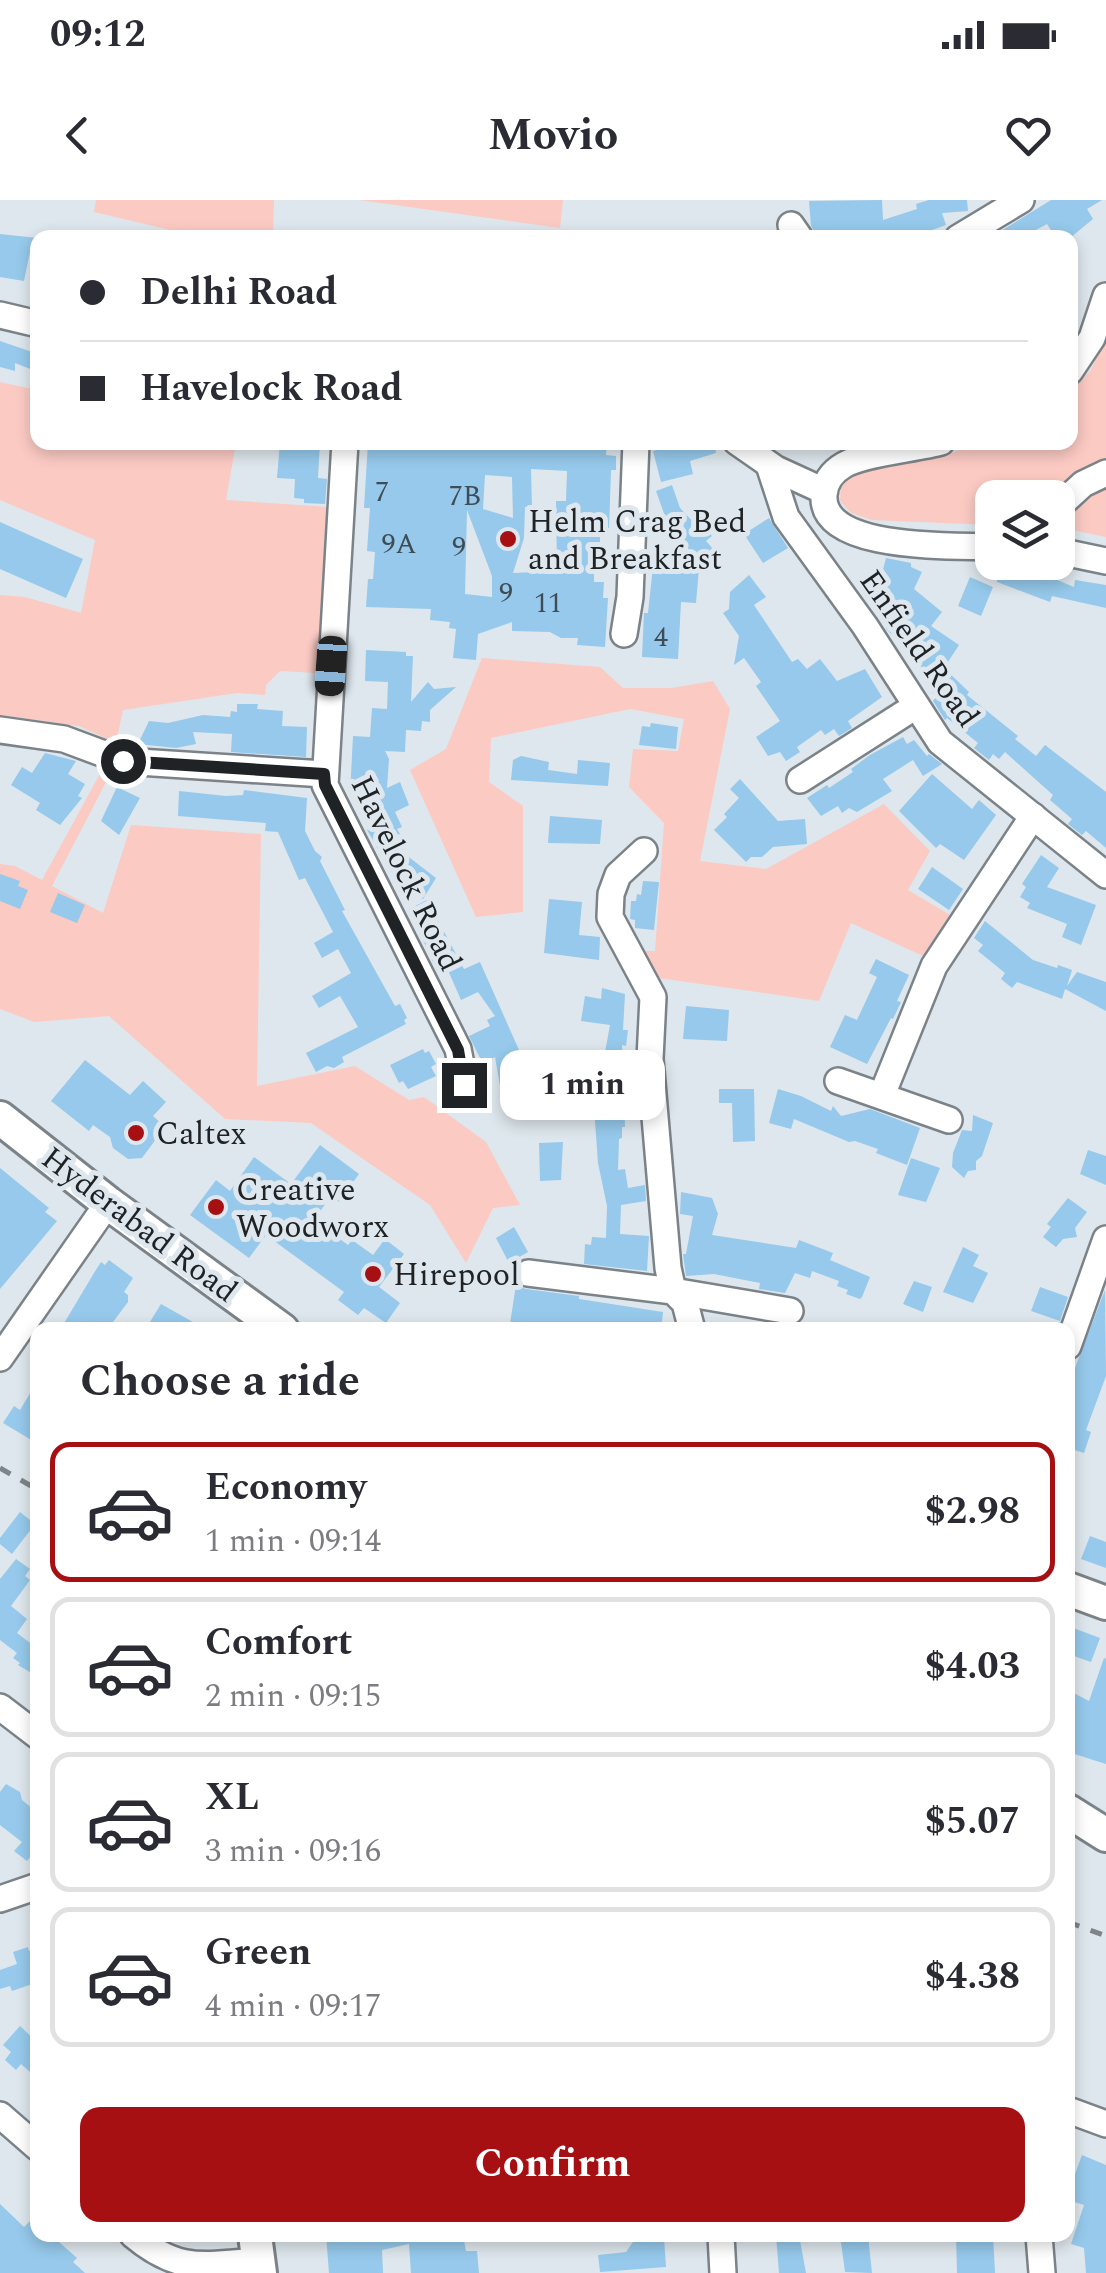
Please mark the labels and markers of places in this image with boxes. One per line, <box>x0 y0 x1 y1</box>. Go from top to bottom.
place label: Helm Crag Bed and Breakfast <box>528 498 746 584</box>
marker: Helm Crag Bed and Breakfast <box>497 528 519 550</box>
place label: Caltex <box>156 1110 247 1159</box>
marker: Caltex <box>125 1122 147 1144</box>
place label: Creative Woodworx <box>236 1166 389 1252</box>
marker: Creative Woodworx <box>205 1196 227 1218</box>
place label: Hirepool <box>393 1251 520 1300</box>
marker: Hirepool <box>362 1263 384 1285</box>

